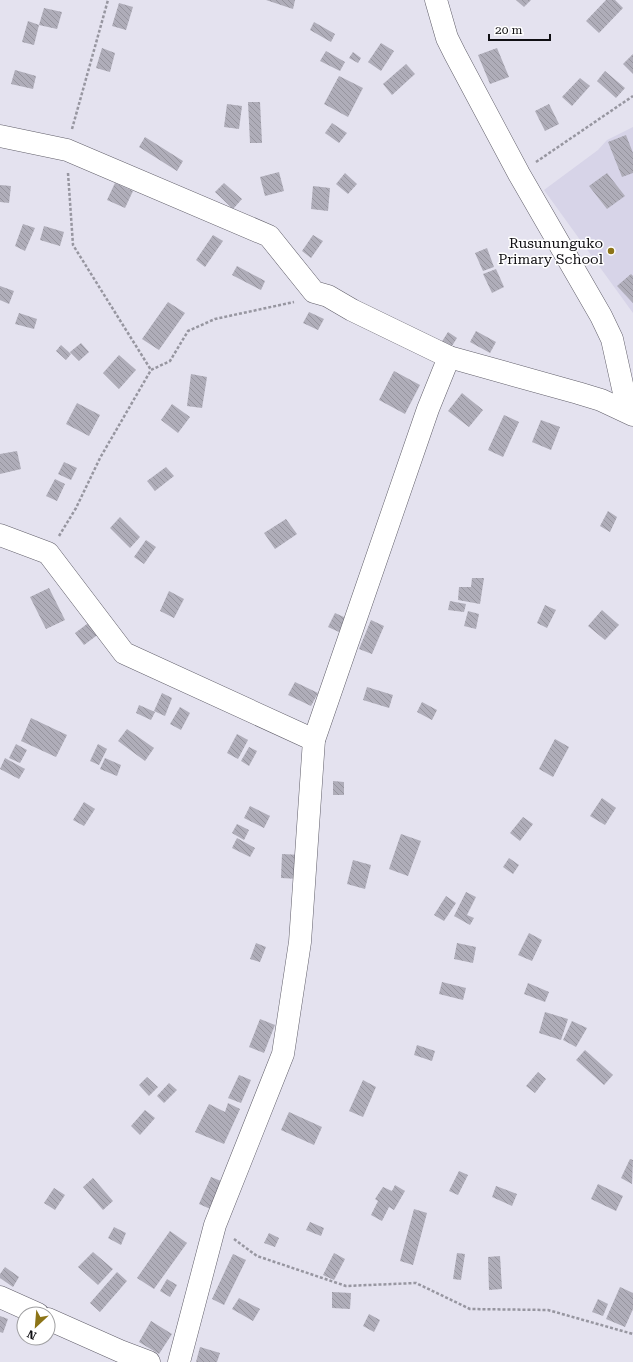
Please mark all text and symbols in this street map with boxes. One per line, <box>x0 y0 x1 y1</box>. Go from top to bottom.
scale bar <box>489 16 550 42</box>
text: 20 m <box>495 23 522 37</box>
place label: Rusununguko Primary School <box>498 235 604 267</box>
marker: Rusununguko Primary School <box>606 246 616 256</box>
north arrow <box>16 1306 56 1346</box>
text: N <box>25 1327 38 1342</box>

